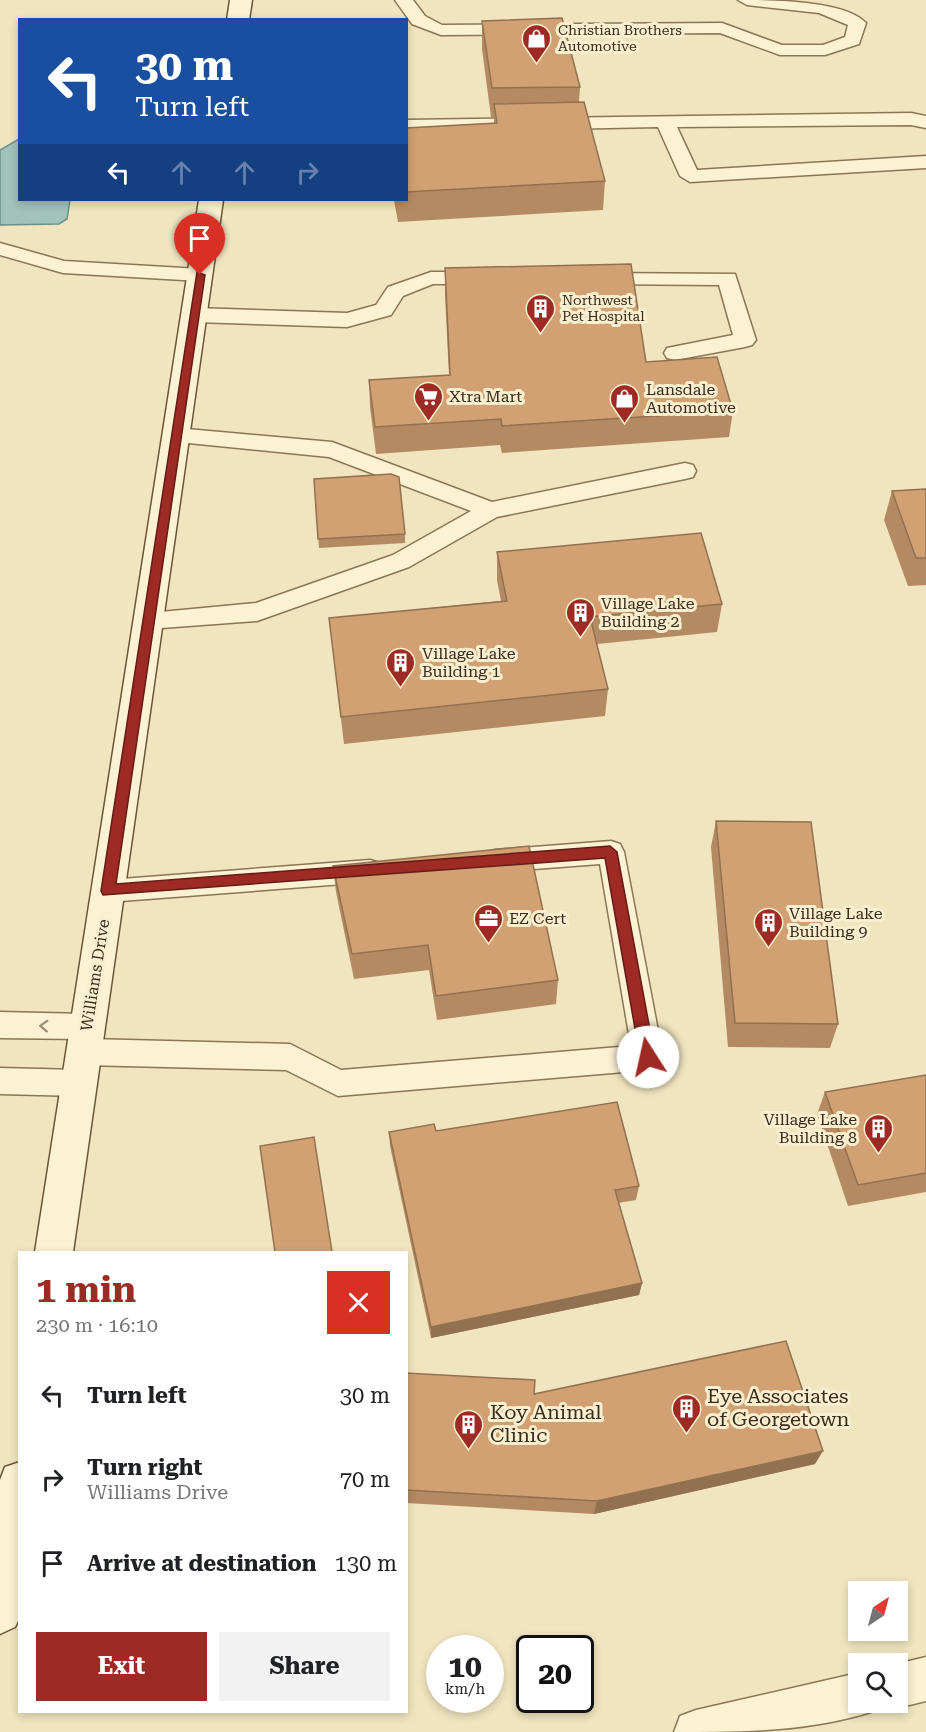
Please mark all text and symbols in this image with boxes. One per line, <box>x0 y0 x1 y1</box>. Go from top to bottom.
shop icon: Christian Brothers Automotive <box>521 22 553 64</box>
place label: Christian Brothers Automotive <box>558 22 682 54</box>
text: 30 m <box>135 41 233 90</box>
icon: left <box>36 42 114 120</box>
text: Turn left <box>135 91 249 123</box>
icon: left <box>102 156 135 189</box>
icon: ahead <box>165 156 198 189</box>
icon: ahead <box>228 156 261 189</box>
icon: right <box>291 156 324 189</box>
pin <box>174 213 225 275</box>
icon: arrive <box>183 222 216 255</box>
building icon: Northwest Pet Hospital <box>525 292 557 334</box>
place label: Northwest Pet Hospital <box>562 292 645 324</box>
supermarket icon: Xtra Mart <box>412 380 444 422</box>
place label: Lansdale Automotive <box>646 380 736 417</box>
shop icon: Lansdale Automotive <box>609 382 641 424</box>
place label: Xtra Mart <box>449 387 522 406</box>
place label: Village Lake Building 2 <box>601 594 695 631</box>
building icon: Village Lake Building 2 <box>564 596 596 638</box>
place label: Village Lake Building 1 <box>422 644 516 681</box>
building icon: Village Lake Building 1 <box>385 646 417 688</box>
office icon: EZ Cert <box>472 902 504 944</box>
place label: Village Lake Building 9 <box>789 904 883 941</box>
building icon: Village Lake Building 9 <box>752 906 784 948</box>
place label: EZ Cert <box>509 909 566 928</box>
street label: Williams Drive <box>77 918 113 1032</box>
one-way arrow <box>39 1020 48 1032</box>
position arrow <box>616 1025 680 1089</box>
place label: Village Lake Building 8 <box>763 1110 857 1147</box>
building icon: Village Lake Building 8 <box>862 1112 894 1154</box>
text: 1 min <box>36 1269 136 1311</box>
button: close <box>327 1271 390 1334</box>
text: 230 m · 16:10 <box>36 1313 158 1337</box>
icon: left <box>36 1379 69 1412</box>
text: Turn left <box>87 1383 187 1408</box>
text: 30 m <box>340 1383 390 1408</box>
place label: Eye Associates of Georgetown <box>707 1384 850 1431</box>
building icon: Eye Associates of Georgetown <box>670 1392 702 1434</box>
place label: Koy Animal Clinic <box>490 1400 601 1447</box>
building icon: Koy Animal Clinic <box>453 1408 485 1450</box>
text: Turn right <box>87 1455 202 1480</box>
icon: right <box>36 1463 69 1496</box>
text: 70 m <box>340 1467 390 1492</box>
text: Williams Drive <box>87 1480 228 1504</box>
icon: arrive <box>36 1547 69 1580</box>
text: Arrive at destination <box>87 1551 316 1576</box>
text: 130 m <box>334 1551 397 1576</box>
north arrow <box>848 1581 908 1641</box>
map controls <box>848 1581 908 1713</box>
button: Exit <box>36 1632 207 1701</box>
button: Share <box>219 1632 390 1701</box>
speed limit sign: 20 <box>516 1635 594 1713</box>
text: 10 <box>448 1649 482 1684</box>
button: search <box>848 1653 908 1713</box>
text: km/h <box>445 1680 485 1698</box>

